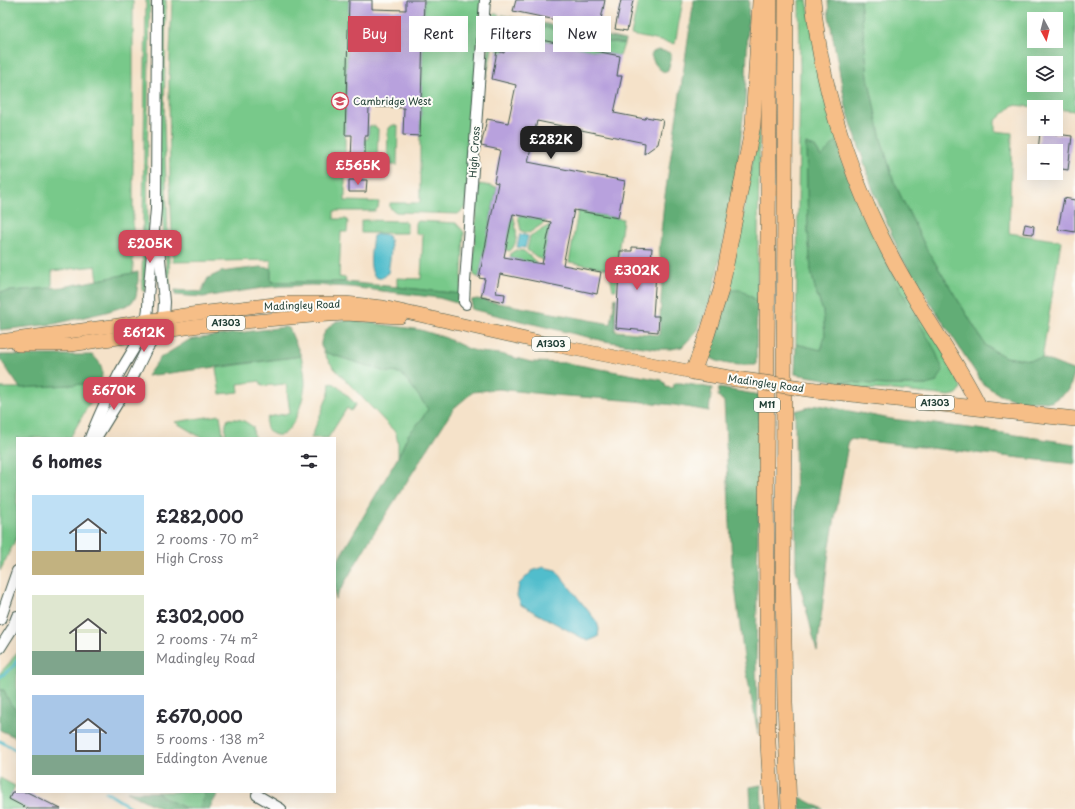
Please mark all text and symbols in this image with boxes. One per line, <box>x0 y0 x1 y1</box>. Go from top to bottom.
north arrow <box>1027 12 1063 48</box>
map controls <box>1027 12 1063 180</box>
chip: Buy <box>348 16 401 52</box>
chip: Rent <box>409 16 468 52</box>
chip: Filters <box>476 16 545 52</box>
chip: New <box>553 16 611 52</box>
button: layers <box>1027 56 1063 92</box>
school or university icon: Cambridge West <box>330 91 350 111</box>
place label: Cambridge West <box>353 93 432 108</box>
button: + <box>1027 100 1063 136</box>
street label: High Cross <box>464 125 483 178</box>
pin: £282K <box>523 126 579 160</box>
text: £282K <box>529 129 573 148</box>
button: − <box>1027 144 1063 180</box>
pin: £565K <box>330 152 386 186</box>
text: £565K <box>336 155 380 174</box>
pin: £205K <box>122 230 178 264</box>
text: £205K <box>128 233 172 252</box>
pin: £302K <box>609 257 665 291</box>
text: £302K <box>614 260 660 279</box>
street label: Madingley Road <box>264 296 341 314</box>
road number: A1303 <box>207 316 245 330</box>
pin: £612K <box>116 319 172 353</box>
text: £612K <box>123 322 165 341</box>
road number: A1303 <box>532 337 570 351</box>
street label: Madingley Road <box>727 370 805 396</box>
pin: £670K <box>86 377 142 411</box>
text: £670K <box>92 380 136 399</box>
road number: A1303 <box>916 396 954 410</box>
road number: M11 <box>754 398 780 412</box>
text: 6 homes <box>32 448 102 474</box>
icon: filters <box>298 450 320 472</box>
text: £282,000 <box>156 503 243 529</box>
icon: home <box>64 511 112 559</box>
text: 2 rooms · 70 m² <box>156 529 259 548</box>
text: High Cross <box>156 548 223 567</box>
text: £302,000 <box>156 603 244 629</box>
icon: home <box>64 611 112 659</box>
text: 2 rooms · 74 m² <box>156 629 258 648</box>
text: Madingley Road <box>156 648 255 667</box>
text: £670,000 <box>156 703 243 729</box>
icon: home <box>64 711 112 759</box>
text: 5 rooms · 138 m² <box>156 729 265 748</box>
text: Eddington Avenue <box>156 748 268 767</box>

